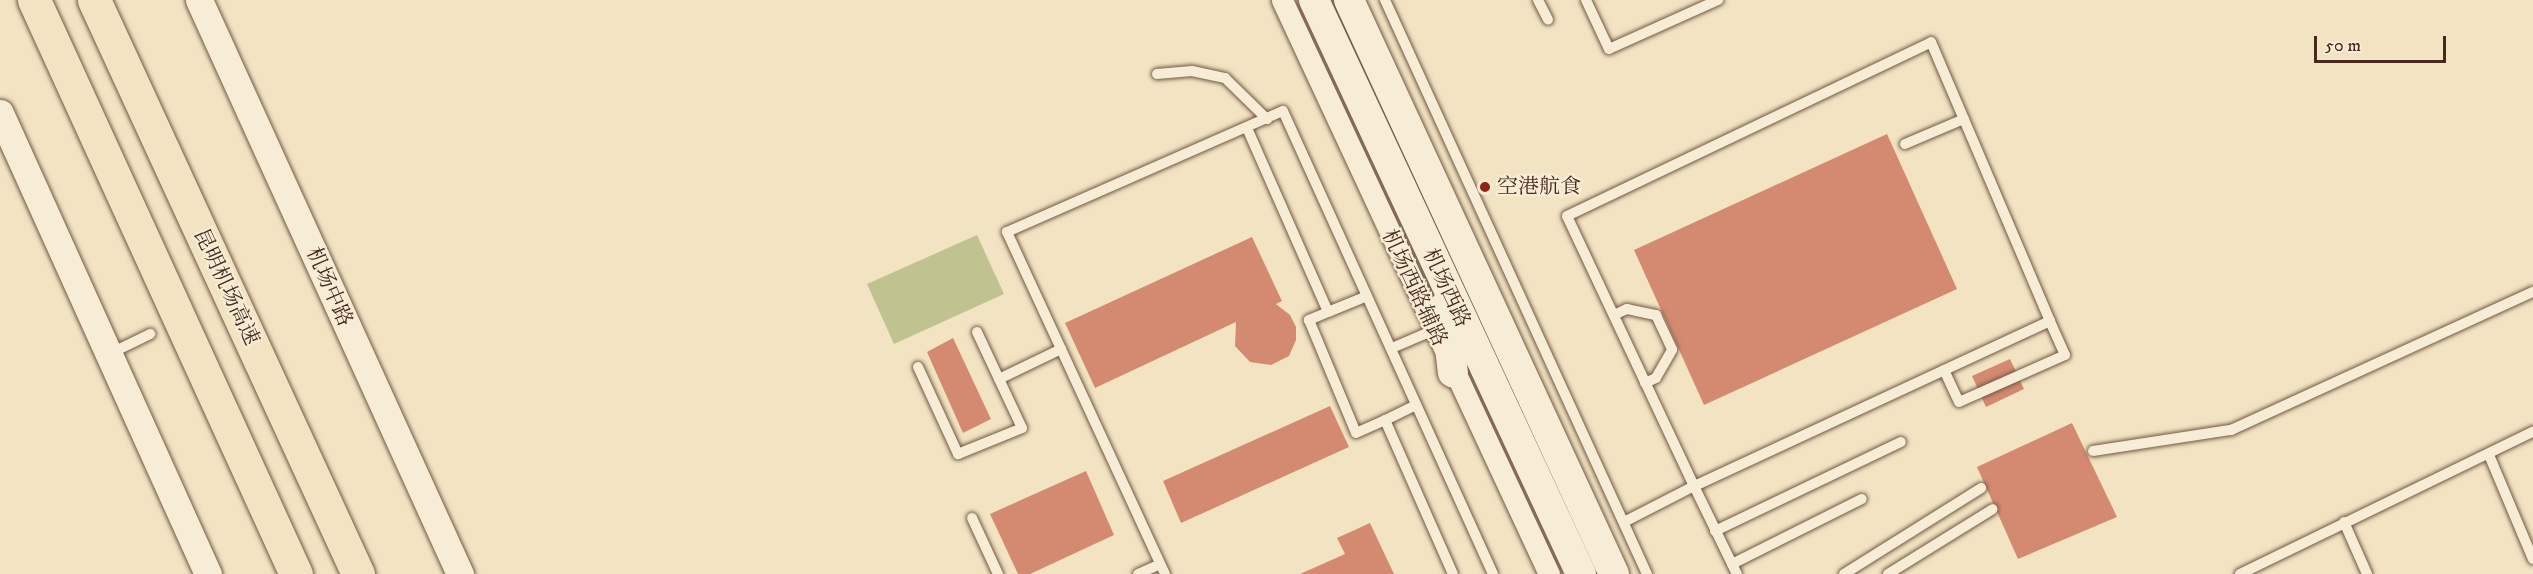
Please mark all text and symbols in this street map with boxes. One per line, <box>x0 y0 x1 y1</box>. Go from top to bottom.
scale bar <box>2317 24 2449 62</box>
text: 50 m <box>2325 35 2361 57</box>
place label: 空港航食 <box>1497 174 1581 200</box>
marker: 空港航食 <box>1478 180 1492 194</box>
street label: 昆明机场高速 <box>188 225 264 349</box>
street label: 机场西路辅路 <box>1376 226 1452 350</box>
street label: 机场中路 <box>300 244 358 330</box>
street label: 机场西路 <box>1417 245 1475 331</box>

